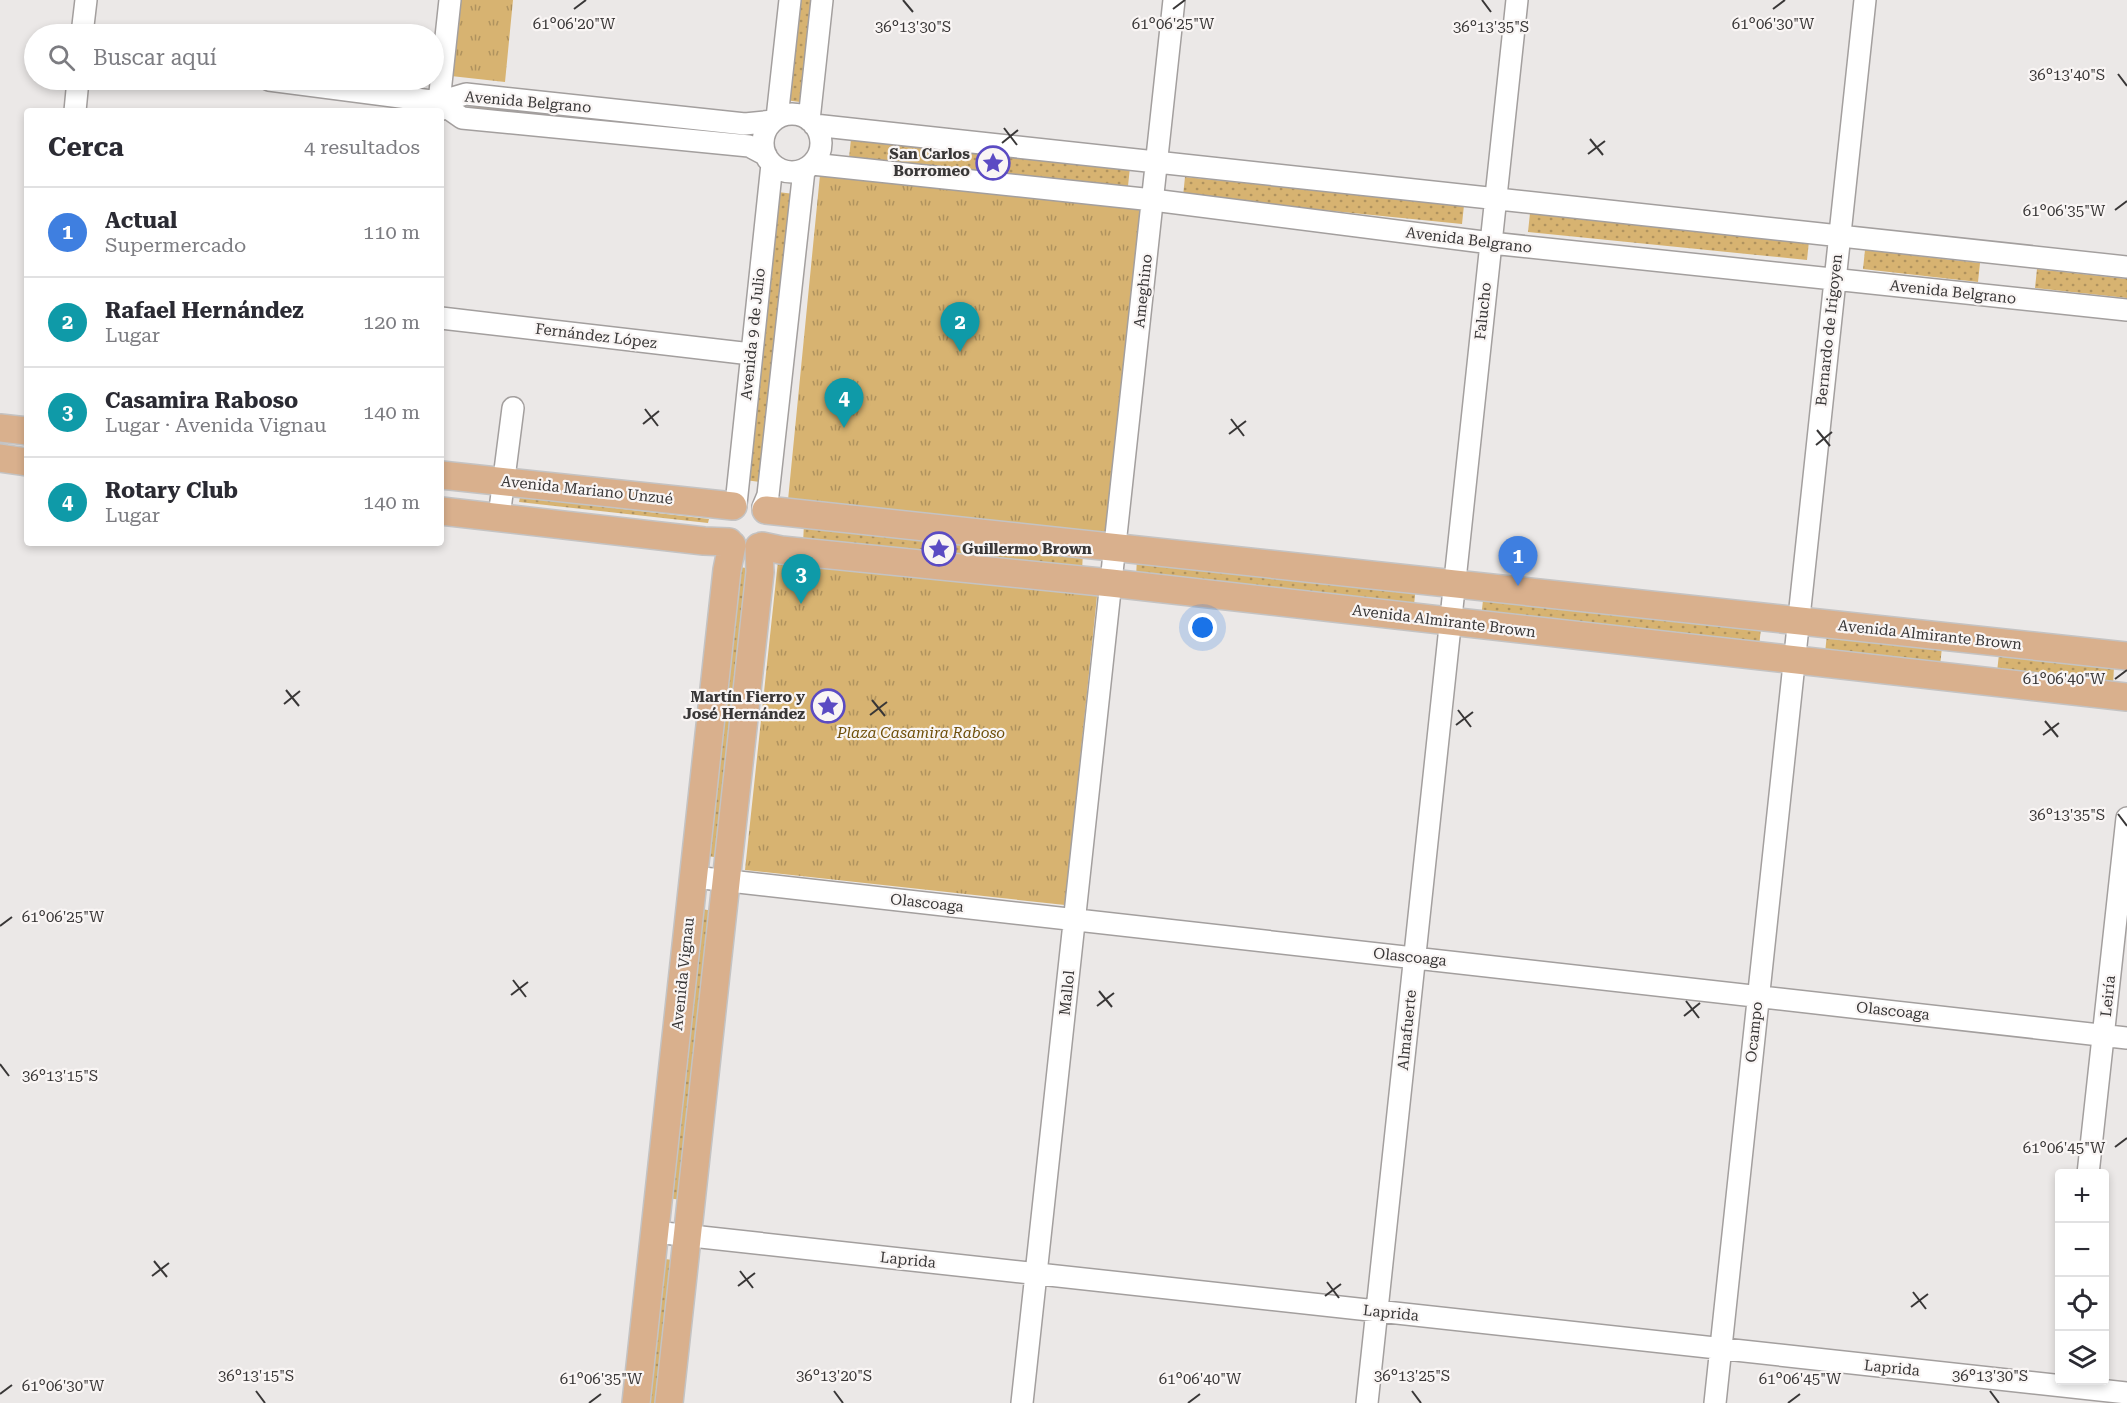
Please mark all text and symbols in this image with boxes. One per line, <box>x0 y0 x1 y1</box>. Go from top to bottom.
text: 61°06'20"W <box>533 15 616 33</box>
text: 61°06'25"W <box>1132 15 1215 33</box>
text: 61°06'30"W <box>1732 15 1815 33</box>
text: 36°13'30"S <box>875 18 951 36</box>
text: 36°13'35"S <box>1453 18 1529 36</box>
search box <box>24 24 444 90</box>
icon: search <box>45 41 78 74</box>
text: Buscar aquí <box>93 45 217 70</box>
text: 36°13'40"S <box>2029 66 2105 84</box>
street label: Avenida Belgrano <box>464 87 592 117</box>
text: Cerca <box>48 132 124 162</box>
text: 4 resultados <box>304 135 420 159</box>
place label: San Carlos Borromeo <box>889 145 970 180</box>
place icon: San Carlos Borromeo <box>975 145 1011 181</box>
text: 61°06'35"W <box>2023 202 2106 220</box>
text: Actual <box>105 208 177 233</box>
text: 1 <box>62 220 73 244</box>
text: 110 m <box>363 220 420 244</box>
street label: Avenida Belgrano <box>1405 223 1533 257</box>
text: Supermercado <box>105 233 246 257</box>
street label: Ameghino <box>1130 253 1156 329</box>
street label: Bernardo de Irigoyen <box>1812 253 1846 407</box>
street label: Avenida 9 de Julio <box>737 267 769 401</box>
street label: Avenida Belgrano <box>1889 276 2017 308</box>
street label: Falucho <box>1471 281 1495 341</box>
text: Rafael Hernández <box>105 298 304 323</box>
pin: 2 <box>940 302 980 352</box>
text: 2 <box>62 310 73 334</box>
text: 120 m <box>363 310 420 334</box>
street label: Fernández López <box>534 320 658 352</box>
text: Lugar <box>105 323 160 347</box>
pin: 4 <box>824 378 864 428</box>
text: Casamira Raboso <box>105 388 298 413</box>
text: 3 <box>62 400 73 424</box>
text: 140 m <box>363 400 420 424</box>
text: Lugar · Avenida Vignau <box>105 413 327 437</box>
street label: Avenida Mariano Unzué <box>500 472 674 508</box>
text: Rotary Club <box>105 478 238 503</box>
text: 4 <box>62 490 73 514</box>
text: 140 m <box>363 490 420 514</box>
text: Lugar <box>105 503 160 527</box>
place icon: Guillermo Brown <box>921 531 957 567</box>
pin: 1 <box>1498 536 1538 586</box>
place label: Guillermo Brown <box>962 540 1092 558</box>
pin: 3 <box>782 554 820 604</box>
street label: Avenida Almirante Brown <box>1351 601 1537 641</box>
your location <box>1188 613 1217 642</box>
street label: Avenida Almirante Brown <box>1837 616 2023 654</box>
text: 61°06'40"W <box>2023 670 2106 688</box>
place label: Martín Fierro y José Hernández <box>683 688 805 723</box>
place icon: Martín Fierro y José Hernández <box>810 688 846 724</box>
park label: Plaza Casamira Raboso <box>836 724 1005 742</box>
text: 36°13'35"S <box>2029 806 2105 824</box>
street label: Olascoaga <box>889 890 965 916</box>
text: 61°06'25"W <box>22 908 105 926</box>
street label: Avenida Vignau <box>668 916 698 1031</box>
street label: Olascoaga <box>1372 944 1448 970</box>
street label: Mallol <box>1056 969 1078 1017</box>
street label: Leiría <box>2097 974 2119 1018</box>
street label: Almafuerte <box>1394 989 1420 1071</box>
street label: Olascoaga <box>1855 998 1931 1024</box>
street label: Ocampo <box>1742 1001 1766 1063</box>
text: 36°13'15"S <box>22 1067 98 1085</box>
text: 61°06'45"W <box>2023 1139 2106 1157</box>
map controls <box>2055 1169 2109 1385</box>
button: + <box>2055 1169 2109 1223</box>
button: − <box>2055 1223 2109 1277</box>
street label: Laprida <box>879 1248 937 1272</box>
button: locate <box>2055 1277 2109 1331</box>
street label: Laprida <box>1362 1301 1420 1325</box>
button: layers <box>2055 1331 2109 1385</box>
street label: Laprida <box>1863 1356 1921 1380</box>
text: 36°13'15"S <box>218 1367 294 1385</box>
text: 36°13'20"S <box>796 1367 872 1385</box>
text: 36°13'25"S <box>1374 1367 1450 1385</box>
text: 36°13'30"S <box>1952 1367 2028 1385</box>
text: 61°06'35"W <box>560 1370 643 1388</box>
text: 61°06'40"W <box>1159 1370 1242 1388</box>
text: 61°06'45"W <box>1759 1370 1842 1388</box>
text: 61°06'30"W <box>22 1377 105 1395</box>

